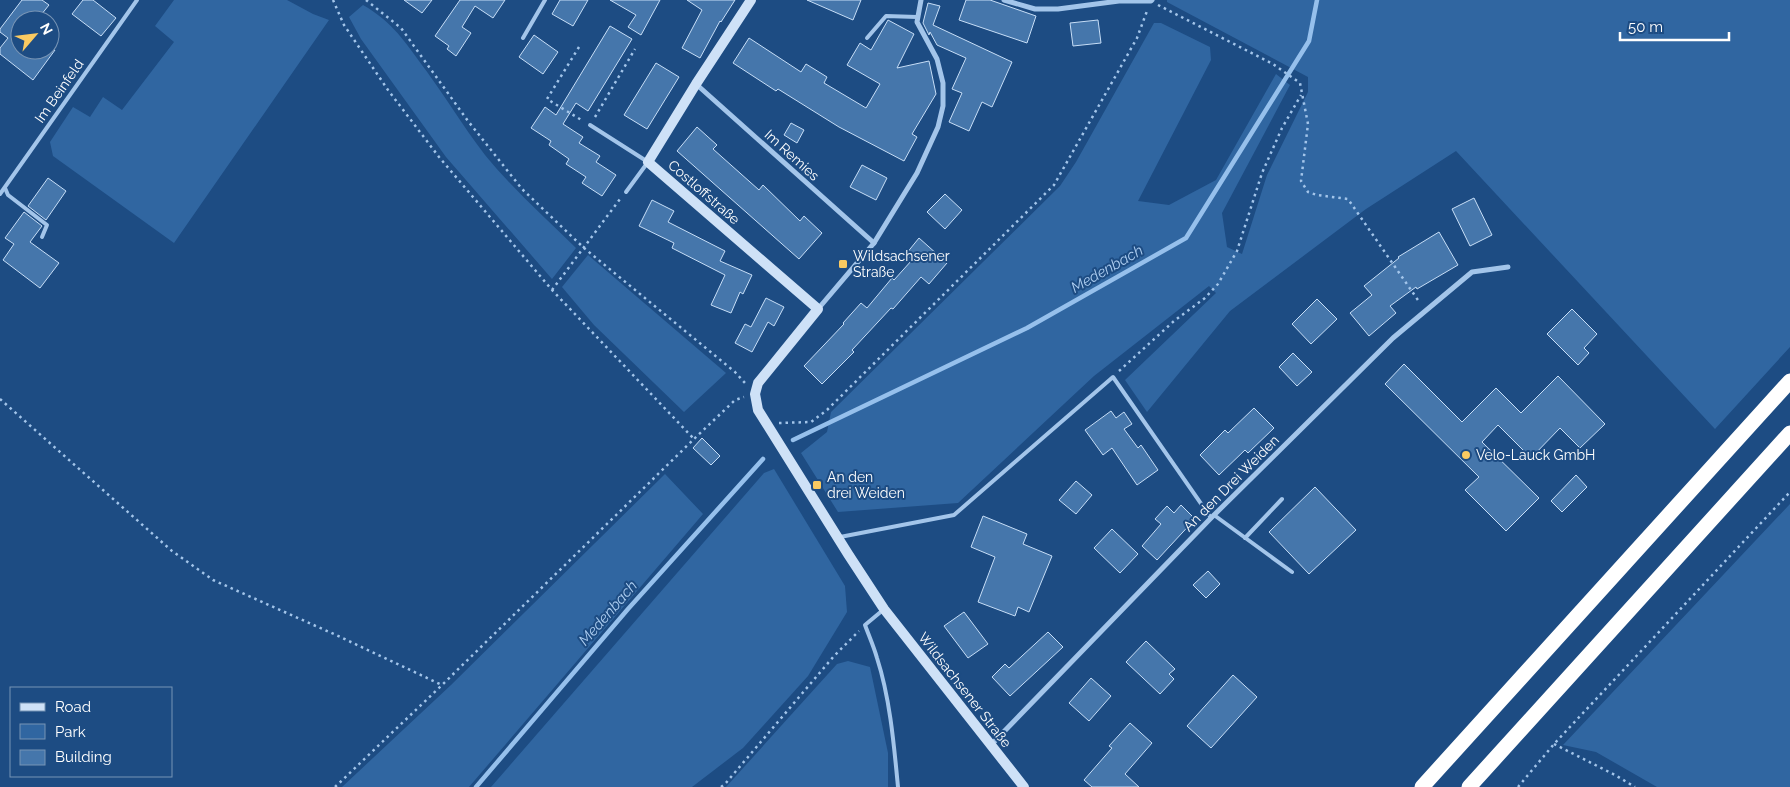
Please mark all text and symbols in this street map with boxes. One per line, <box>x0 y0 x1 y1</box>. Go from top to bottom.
north arrow <box>10 10 60 60</box>
scale bar <box>1620 10 1729 42</box>
text: 50 m <box>1628 18 1663 36</box>
text: N <box>37 20 56 37</box>
street label: Im Beinfeld <box>31 56 87 126</box>
street label: Im Remies <box>761 126 823 184</box>
street label: Costloffstraße <box>665 157 743 227</box>
water label: Medenbach <box>1068 241 1146 297</box>
place label: Wildsachsener Straße <box>853 248 950 280</box>
marker: Wildsachsener Straße <box>837 258 849 270</box>
street label: An den Drei Weiden <box>1180 432 1282 534</box>
place label: Velo-Lauck GmbH <box>1476 447 1595 463</box>
marker: Velo-Lauck GmbH <box>1460 449 1472 461</box>
place label: An den drei Weiden <box>827 469 905 501</box>
marker: An den drei Weiden <box>811 479 823 491</box>
water label: Medenbach <box>575 577 641 649</box>
street label: Wildsachsener Straße <box>915 629 1015 751</box>
legend <box>10 687 172 777</box>
text: Road <box>55 698 91 716</box>
text: Park <box>55 723 86 741</box>
text: Building <box>55 748 112 766</box>

